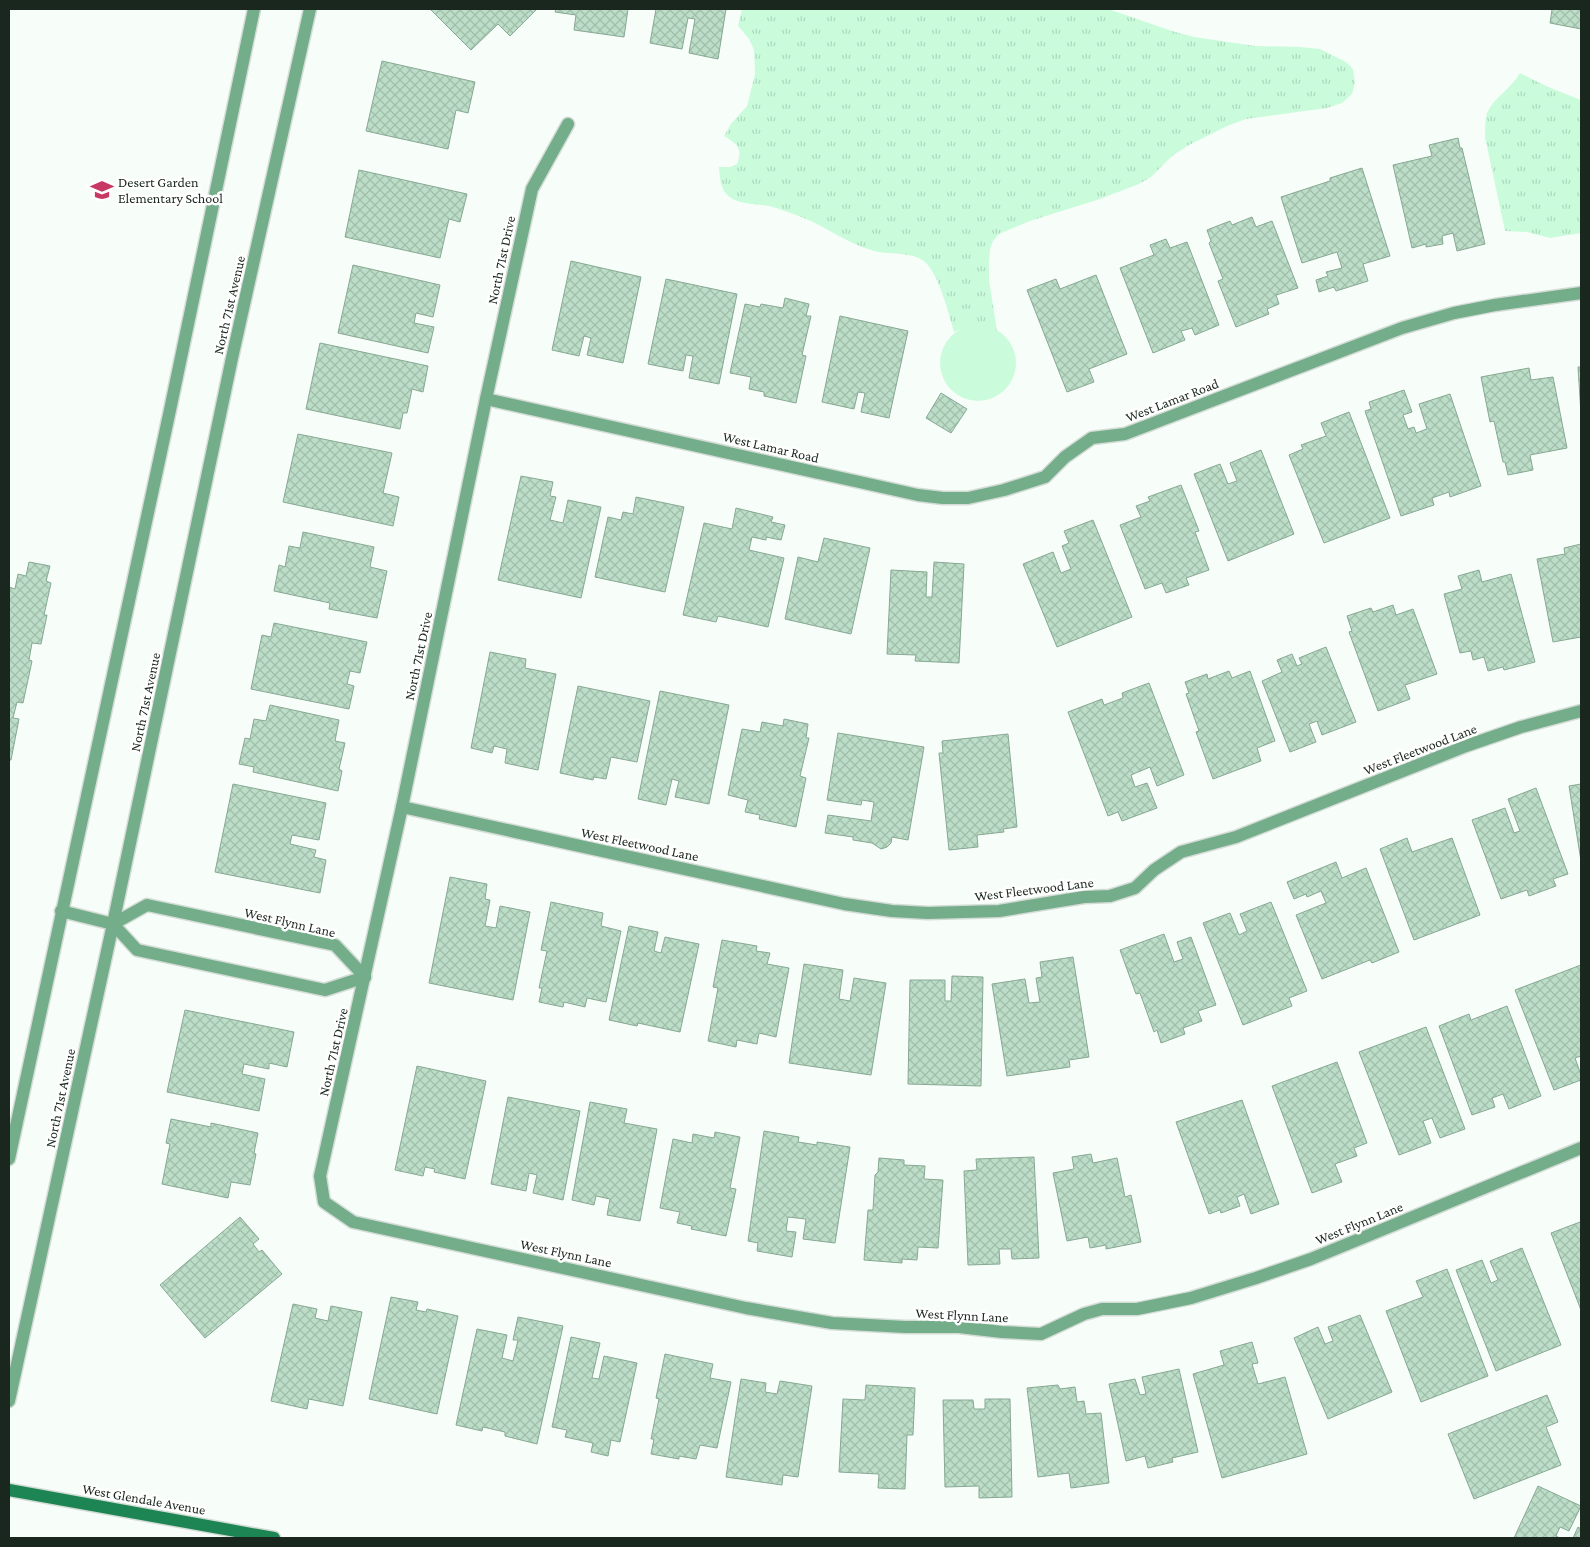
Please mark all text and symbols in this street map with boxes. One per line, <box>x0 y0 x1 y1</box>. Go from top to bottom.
place label: Desert Garden Elementary School <box>118 174 223 206</box>
school or university icon: Desert Garden Elementary School <box>89 177 115 203</box>
street label: North 71st Drive <box>484 214 518 306</box>
street label: North 71st Avenue <box>210 254 248 356</box>
street label: West Lamar Road <box>1123 375 1221 425</box>
street label: West Lamar Road <box>721 428 821 466</box>
street label: North 71st Drive <box>401 610 435 702</box>
street label: North 71st Avenue <box>127 651 163 753</box>
street label: West Fleetwood Lane <box>1361 720 1479 778</box>
street label: West Fleetwood Lane <box>580 824 700 864</box>
street label: West Fleetwood Lane <box>974 874 1094 904</box>
street label: West Flynn Lane <box>243 904 337 940</box>
street label: North 71st Drive <box>315 1006 351 1098</box>
street label: North 71st Avenue <box>42 1047 78 1149</box>
street label: West Flynn Lane <box>1313 1198 1405 1248</box>
street label: West Flynn Lane <box>519 1236 613 1270</box>
street label: West Flynn Lane <box>915 1305 1009 1325</box>
street label: West Glendale Avenue <box>81 1480 207 1518</box>

